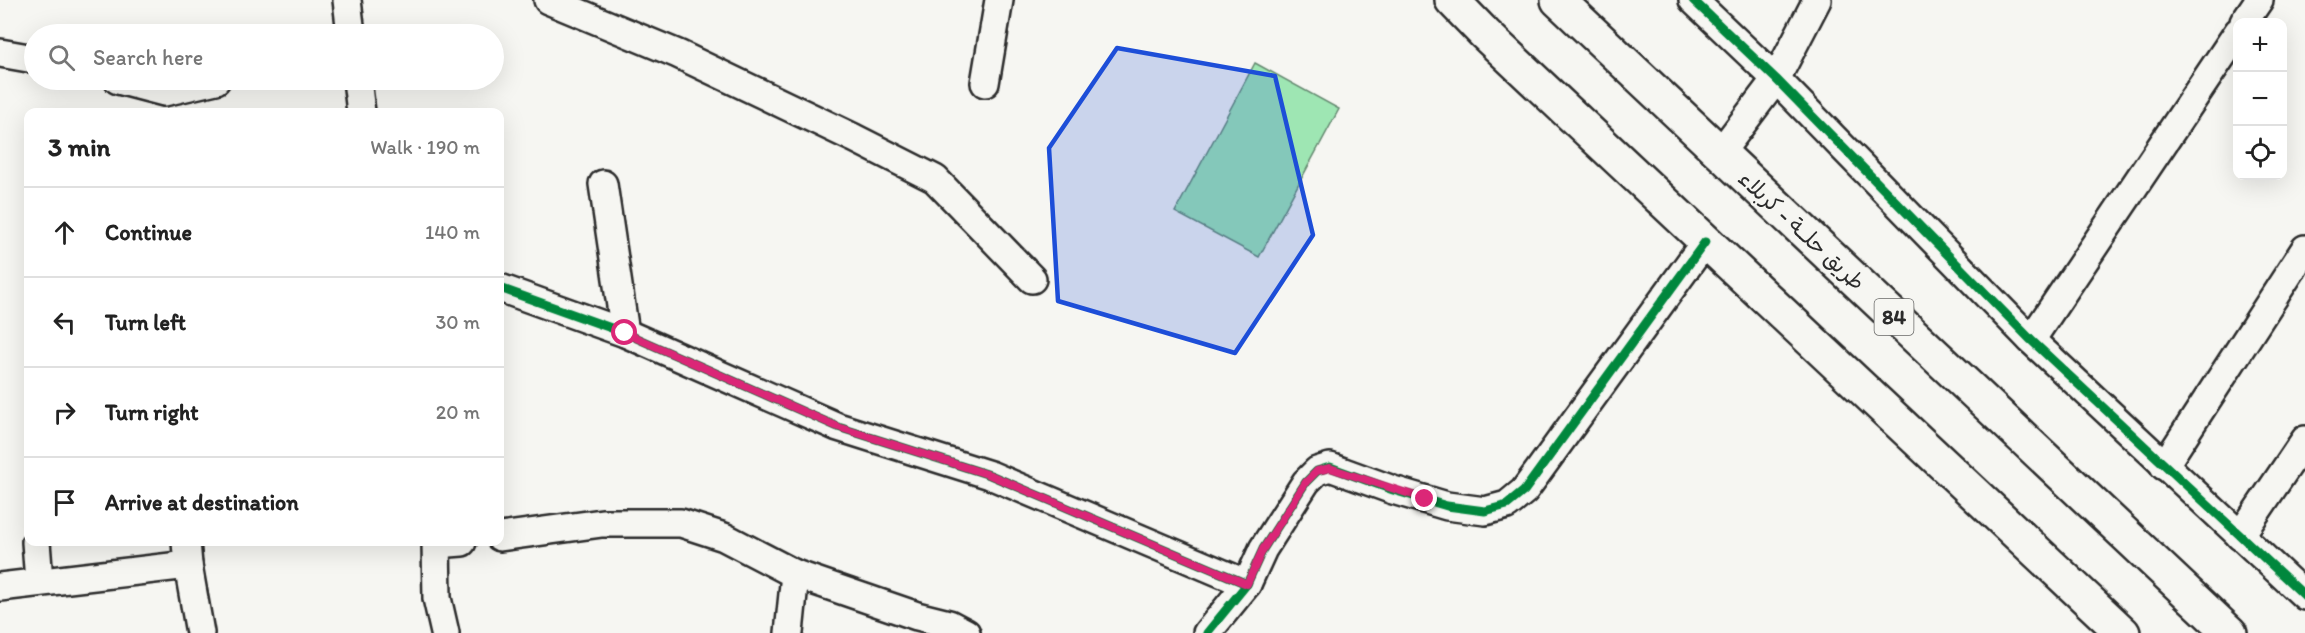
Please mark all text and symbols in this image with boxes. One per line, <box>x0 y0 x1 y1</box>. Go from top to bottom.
map controls <box>2233 18 2287 180</box>
button: + <box>2233 18 2287 72</box>
search box <box>24 24 504 90</box>
icon: search <box>45 41 78 74</box>
text: Search here <box>93 44 203 71</box>
button: − <box>2233 72 2287 126</box>
button: locate <box>2233 126 2287 180</box>
text: 3 min <box>48 131 110 163</box>
text: Walk · 190 m <box>370 135 480 159</box>
street label: طريق حلــة - كربلاء <box>1733 165 1871 296</box>
icon: ahead <box>48 216 81 249</box>
text: Continue <box>105 219 192 246</box>
text: 140 m <box>425 220 480 244</box>
road number: 84 <box>1874 299 1914 335</box>
icon: left <box>48 306 81 339</box>
text: Turn left <box>105 309 186 336</box>
text: 30 m <box>435 310 480 334</box>
route start <box>611 319 637 345</box>
icon: right <box>48 396 81 429</box>
text: Turn right <box>105 399 199 426</box>
text: 20 m <box>436 400 480 424</box>
route end <box>1411 485 1437 511</box>
icon: arrive <box>48 486 81 519</box>
text: Arrive at destination <box>105 489 299 516</box>

